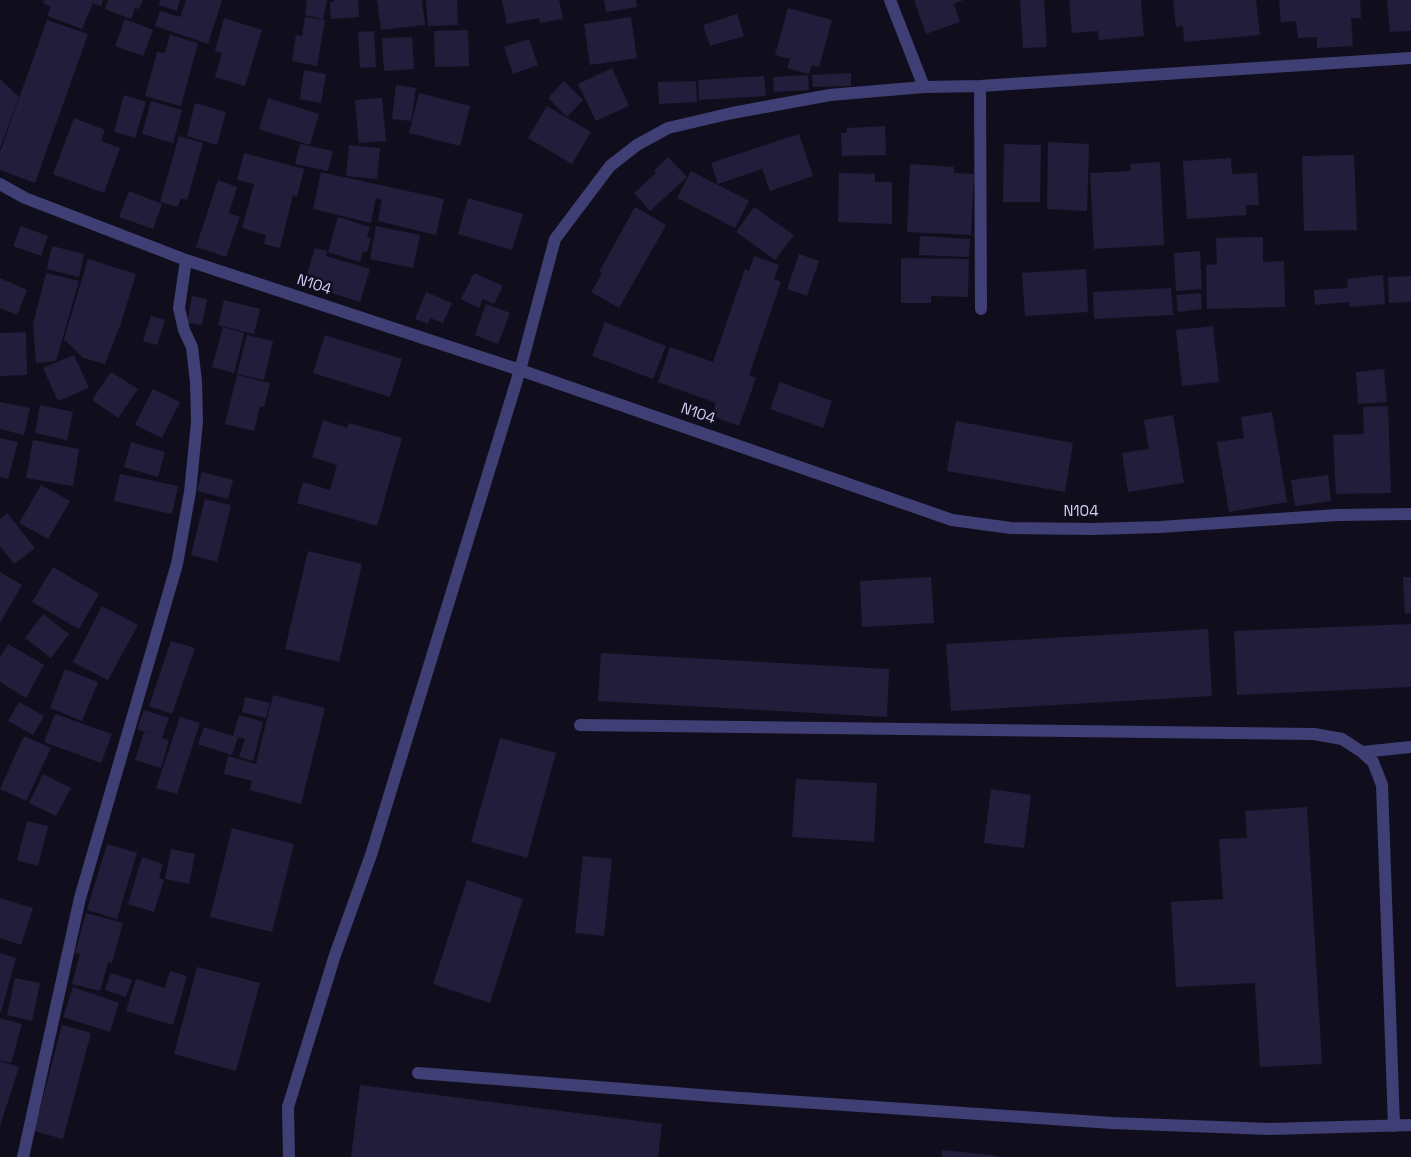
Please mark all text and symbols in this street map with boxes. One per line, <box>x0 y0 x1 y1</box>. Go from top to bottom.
street label: N104 <box>294 271 334 299</box>
street label: N104 <box>678 400 718 428</box>
street label: N104 <box>1063 503 1099 521</box>

